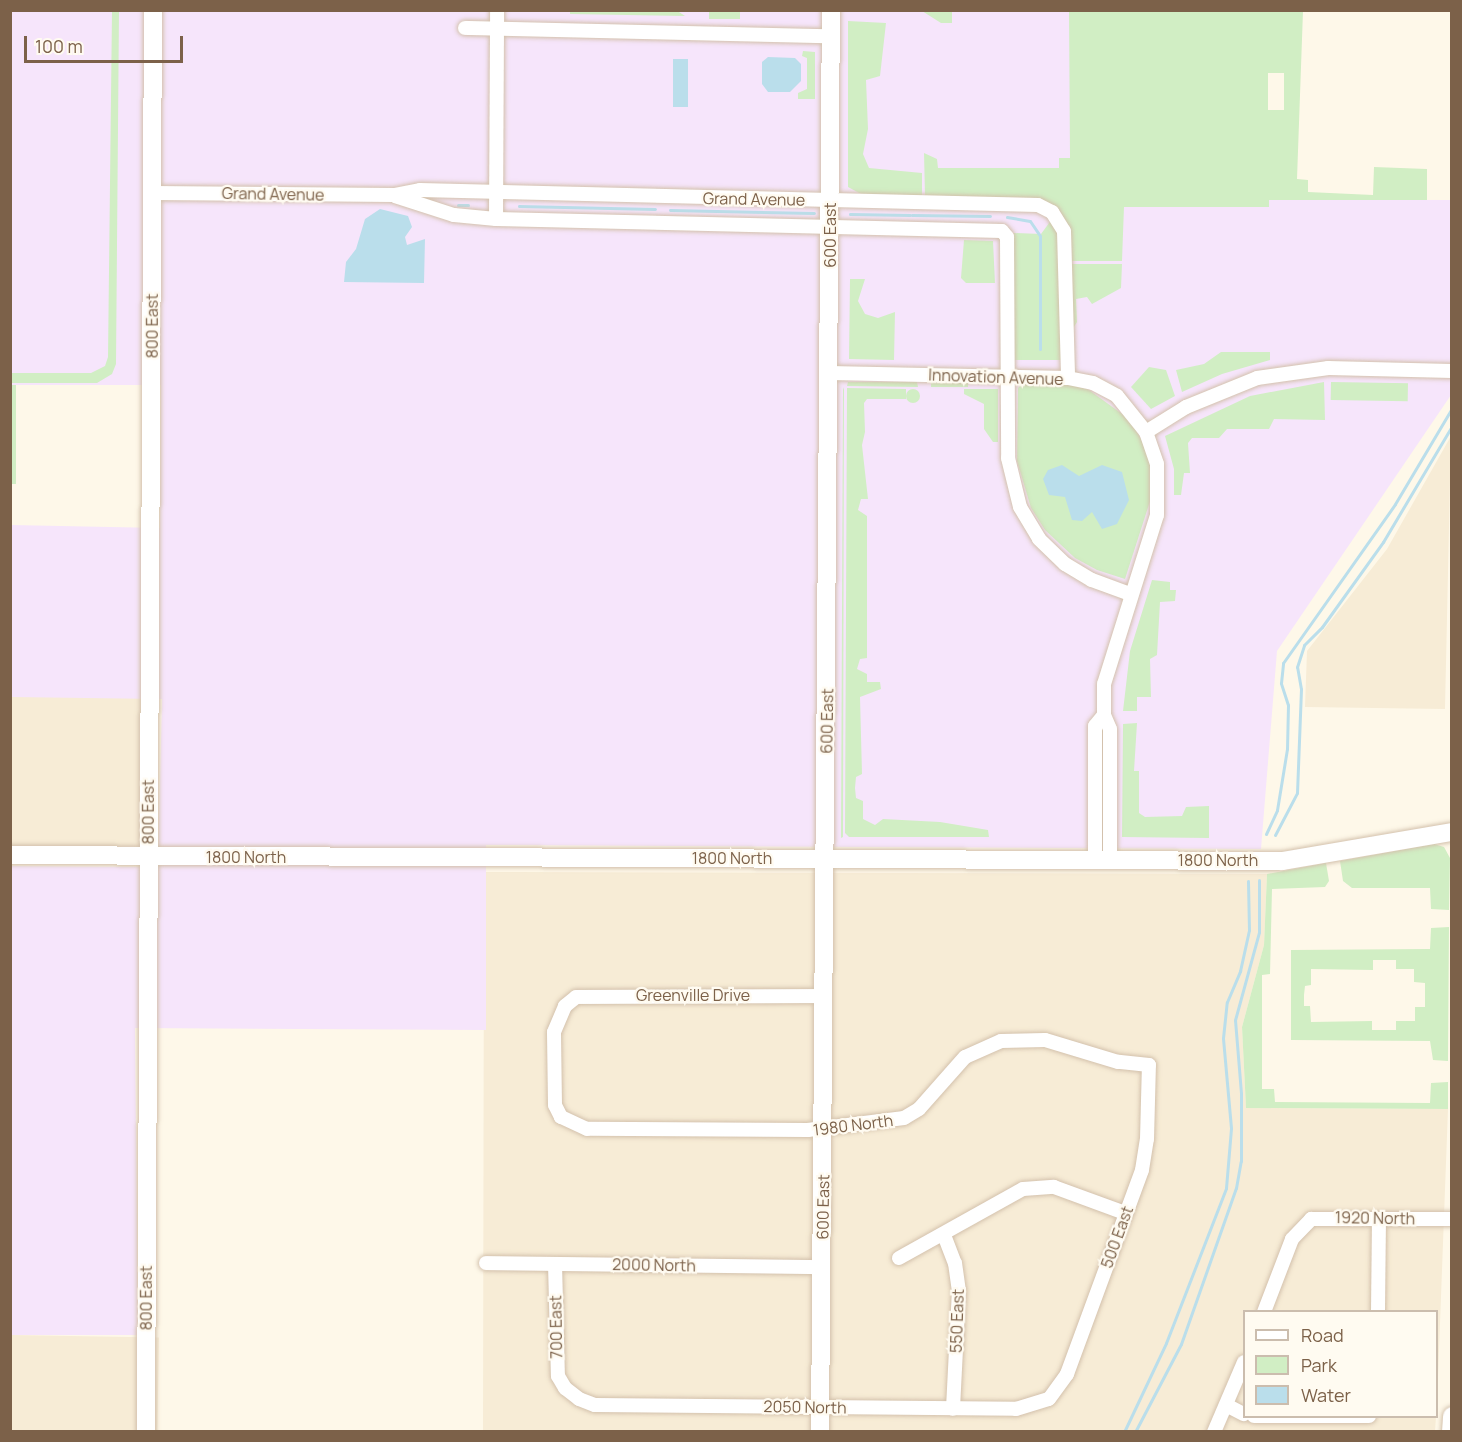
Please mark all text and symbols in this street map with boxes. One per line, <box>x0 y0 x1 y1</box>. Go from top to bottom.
scale bar <box>27 24 186 62</box>
text: 100 m <box>35 34 83 58</box>
street label: Grand Avenue <box>222 184 324 204</box>
street label: Grand Avenue <box>703 189 805 209</box>
street label: 600 East <box>820 202 840 268</box>
street label: 800 East <box>142 294 162 358</box>
street label: Innovation Avenue <box>928 365 1064 389</box>
street label: 600 East <box>817 688 837 754</box>
street label: 800 East <box>138 780 158 844</box>
street label: 1800 North <box>206 847 286 867</box>
street label: 1800 North <box>692 848 772 868</box>
street label: 1800 North <box>1178 850 1258 870</box>
street label: Greenville Drive <box>636 985 750 1005</box>
street label: 1980 North <box>812 1111 894 1139</box>
street label: 600 East <box>813 1174 833 1240</box>
street label: 500 East <box>1097 1203 1137 1271</box>
street label: 1920 North <box>1335 1208 1415 1228</box>
street label: 2000 North <box>612 1255 696 1275</box>
street label: 800 East <box>136 1266 156 1330</box>
street label: 550 East <box>946 1289 968 1353</box>
street label: 700 East <box>546 1295 566 1359</box>
legend <box>1243 1310 1438 1418</box>
text: Road <box>1301 1323 1344 1347</box>
text: Park <box>1301 1353 1337 1377</box>
text: Water <box>1301 1383 1351 1407</box>
street label: 2050 North <box>763 1397 847 1417</box>

